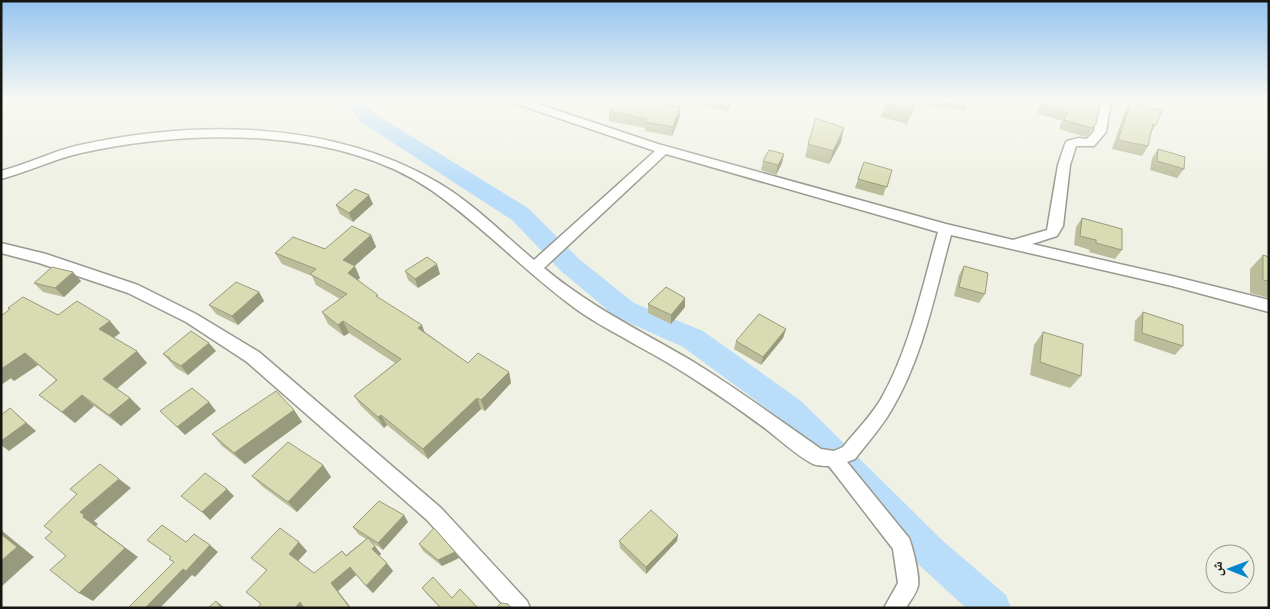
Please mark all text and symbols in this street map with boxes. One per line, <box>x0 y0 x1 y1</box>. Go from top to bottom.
north arrow <box>1205 544 1255 594</box>
text: ش <box>1209 561 1226 576</box>

